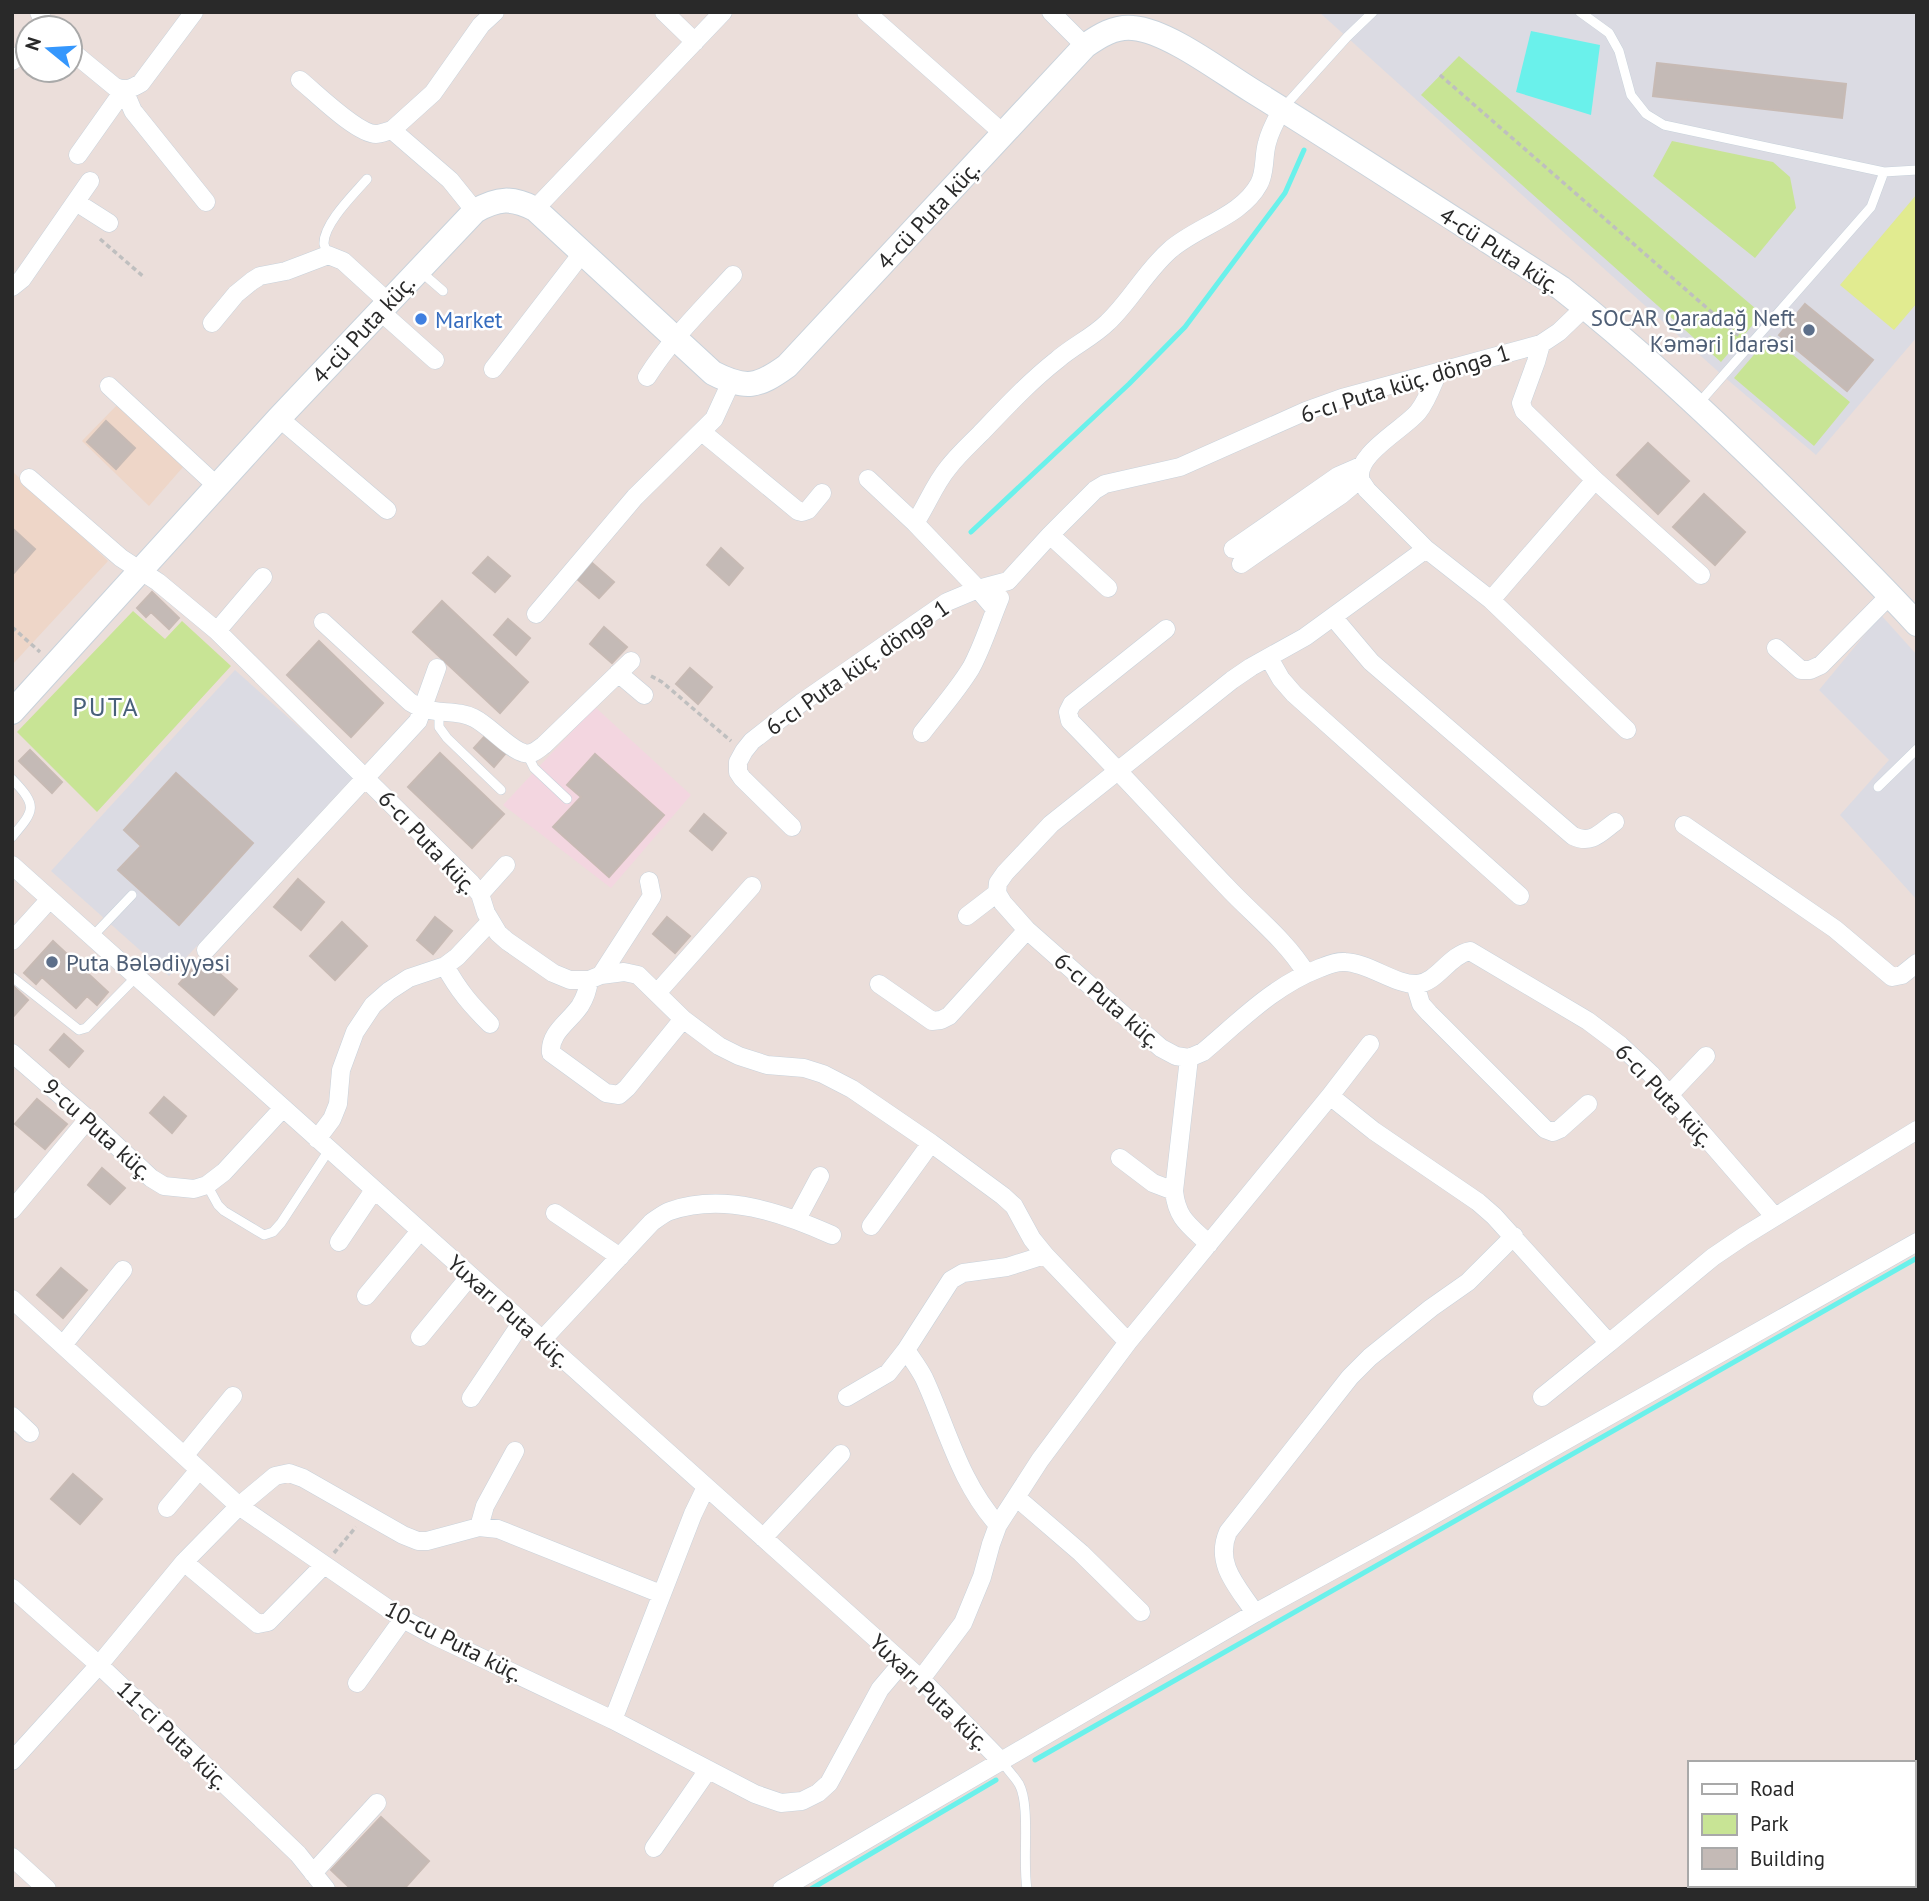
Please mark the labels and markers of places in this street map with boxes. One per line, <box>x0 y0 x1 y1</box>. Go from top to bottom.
place label: SOCAR Qaradağ Neft Kəməri İdarəsi <box>1591 303 1795 358</box>
place label: Market <box>435 305 503 334</box>
marker: Market <box>413 311 429 327</box>
marker: SOCAR Qaradağ Neft Kəməri İdarəsi <box>1801 322 1817 338</box>
place label: Puta Bələdiyyəsi <box>66 948 230 977</box>
marker: Puta Bələdiyyəsi <box>44 954 60 970</box>

